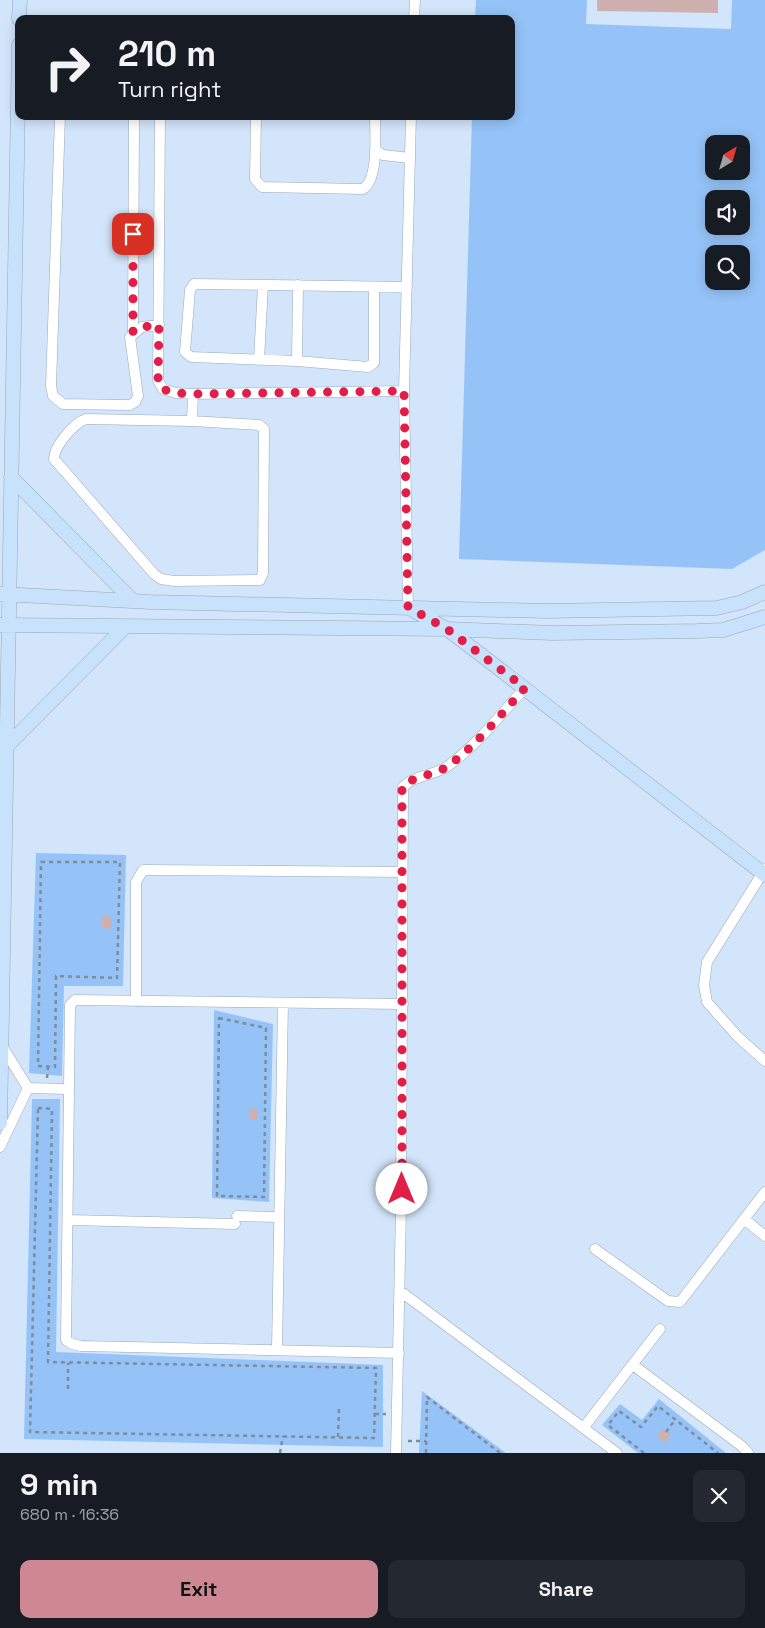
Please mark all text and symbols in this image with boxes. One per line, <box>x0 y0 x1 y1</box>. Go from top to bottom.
text: 210 m <box>118 32 216 76</box>
icon: right <box>35 35 100 100</box>
text: Turn right <box>118 75 221 103</box>
north arrow <box>705 135 750 180</box>
map controls <box>705 135 750 290</box>
button: sound <box>705 190 750 235</box>
pin <box>112 213 154 255</box>
icon: arrive <box>119 220 147 248</box>
button: search <box>705 245 750 290</box>
position arrow <box>375 1162 427 1214</box>
text: 9 min <box>20 1465 98 1504</box>
button: close <box>693 1470 745 1522</box>
text: 680 m · 16:36 <box>20 1504 119 1525</box>
button: Exit <box>20 1560 378 1618</box>
button: Share <box>388 1560 745 1618</box>

